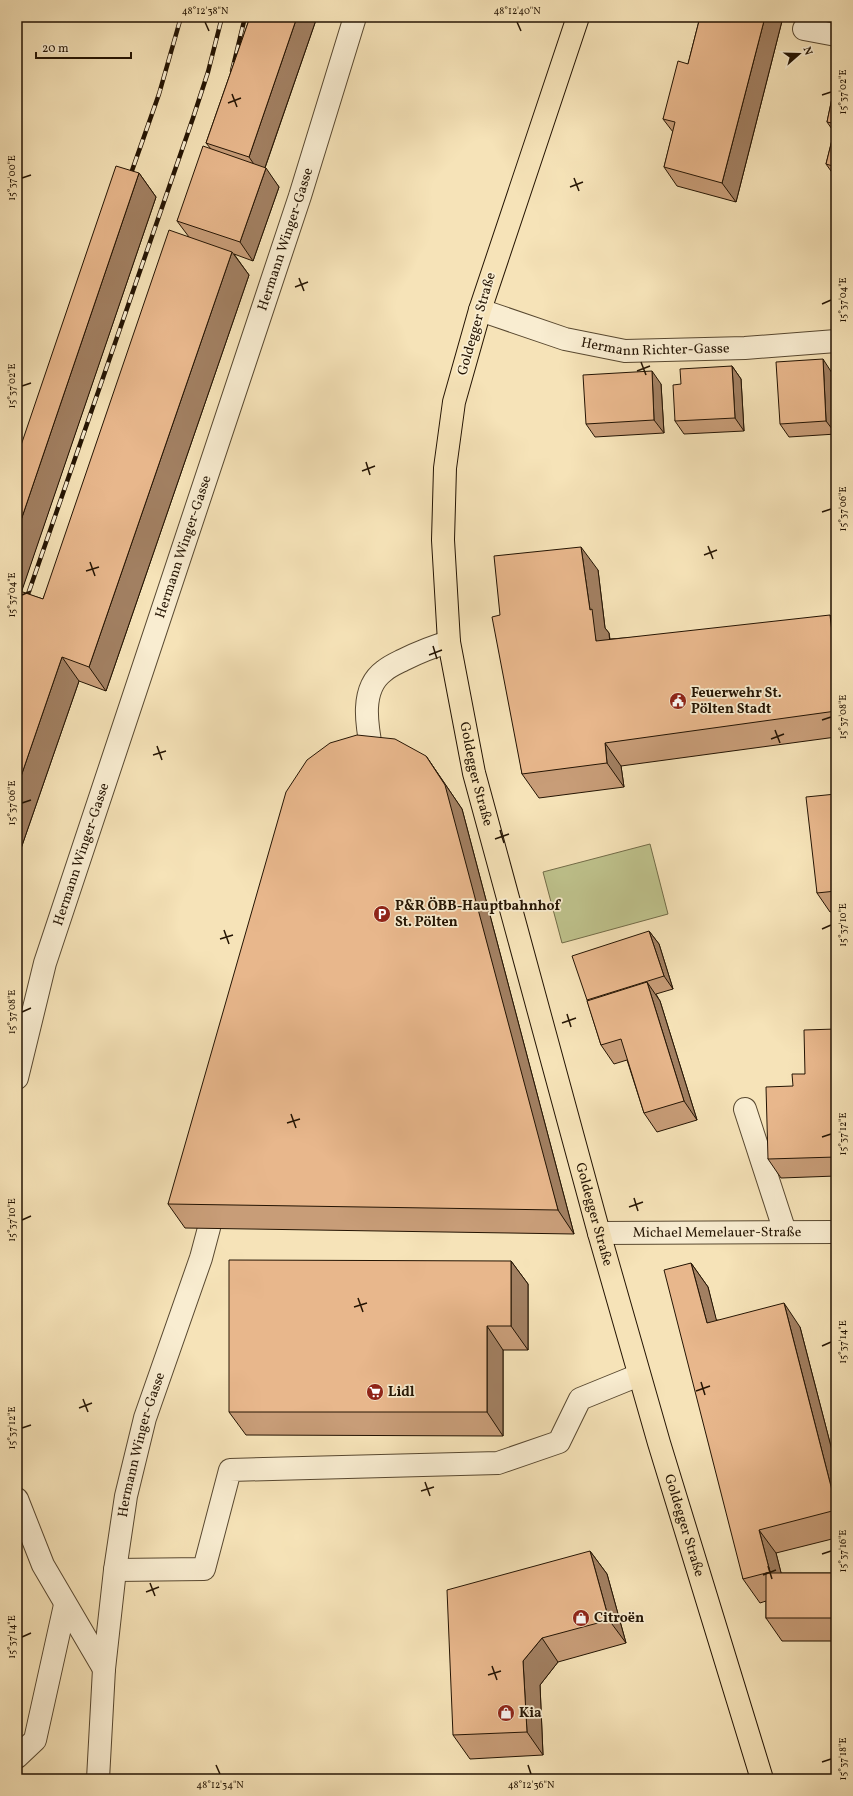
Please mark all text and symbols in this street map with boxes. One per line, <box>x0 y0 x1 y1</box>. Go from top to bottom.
text: 48°12'38"N <box>182 4 229 18</box>
text: 48°12'40"N <box>493 4 541 18</box>
scale bar <box>36 34 131 60</box>
north arrow <box>779 34 819 74</box>
text: 20 m <box>42 41 69 57</box>
text: N <box>799 45 815 57</box>
text: 15°37'02"E <box>836 70 850 114</box>
text: 15°37'00"E <box>5 155 19 201</box>
street label: Hermann Winger-Gasse <box>253 165 318 313</box>
street label: Goldegger Straße <box>453 270 501 378</box>
text: 15°37'04"E <box>836 277 850 323</box>
street label: Hermann Richter-Gasse <box>579 333 730 361</box>
text: 15°37'02"E <box>5 364 19 408</box>
street label: Hermann Winger-Gasse <box>151 473 216 621</box>
text: 15°37'06"E <box>836 487 850 531</box>
text: 15°37'04"E <box>5 572 19 618</box>
place label: Feuerwehr St. Pölten Stadt <box>691 684 782 719</box>
public building icon: Feuerwehr St. Pölten Stadt <box>668 691 688 711</box>
text: 15°37'08"E <box>836 695 850 739</box>
street label: Goldegger Straße <box>455 720 498 828</box>
street label: Hermann Winger-Gasse <box>49 780 114 928</box>
text: 15°37'06"E <box>5 781 19 825</box>
place label: P&R ÖBB-Hauptbahnhof St. Pölten <box>395 896 562 932</box>
text: 15°37'10"E <box>836 903 850 947</box>
parking icon: P&R ÖBB-Hauptbahnhof St. Pölten <box>372 904 392 924</box>
text: 15°37'08"E <box>5 990 19 1034</box>
text: 15°37'12"E <box>836 1113 850 1155</box>
street label: Goldegger Straße <box>571 1160 618 1268</box>
text: 15°37'10"E <box>5 1198 19 1242</box>
street label: Michael Memelauer-Straße <box>633 1223 802 1242</box>
text: 15°37'14"E <box>836 1320 850 1364</box>
street label: Hermann Winger-Gasse <box>113 1369 170 1518</box>
supermarket icon: Lidl <box>365 1382 385 1402</box>
place label: Lidl <box>388 1383 415 1402</box>
text: 15°37'12"E <box>5 1407 19 1449</box>
street label: Goldegger Straße <box>660 1472 709 1579</box>
text: 15°37'16"E <box>836 1530 850 1572</box>
shop icon: Citroën <box>571 1608 591 1628</box>
place label: Citroën <box>594 1609 644 1628</box>
text: 15°37'14"E <box>5 1615 19 1659</box>
shop icon: Kia <box>496 1703 516 1723</box>
place label: Kia <box>519 1704 542 1723</box>
text: 15°37'18"E <box>836 1738 850 1780</box>
text: 48°12'34"N <box>196 1778 244 1792</box>
text: 48°12'36"N <box>508 1778 555 1792</box>

